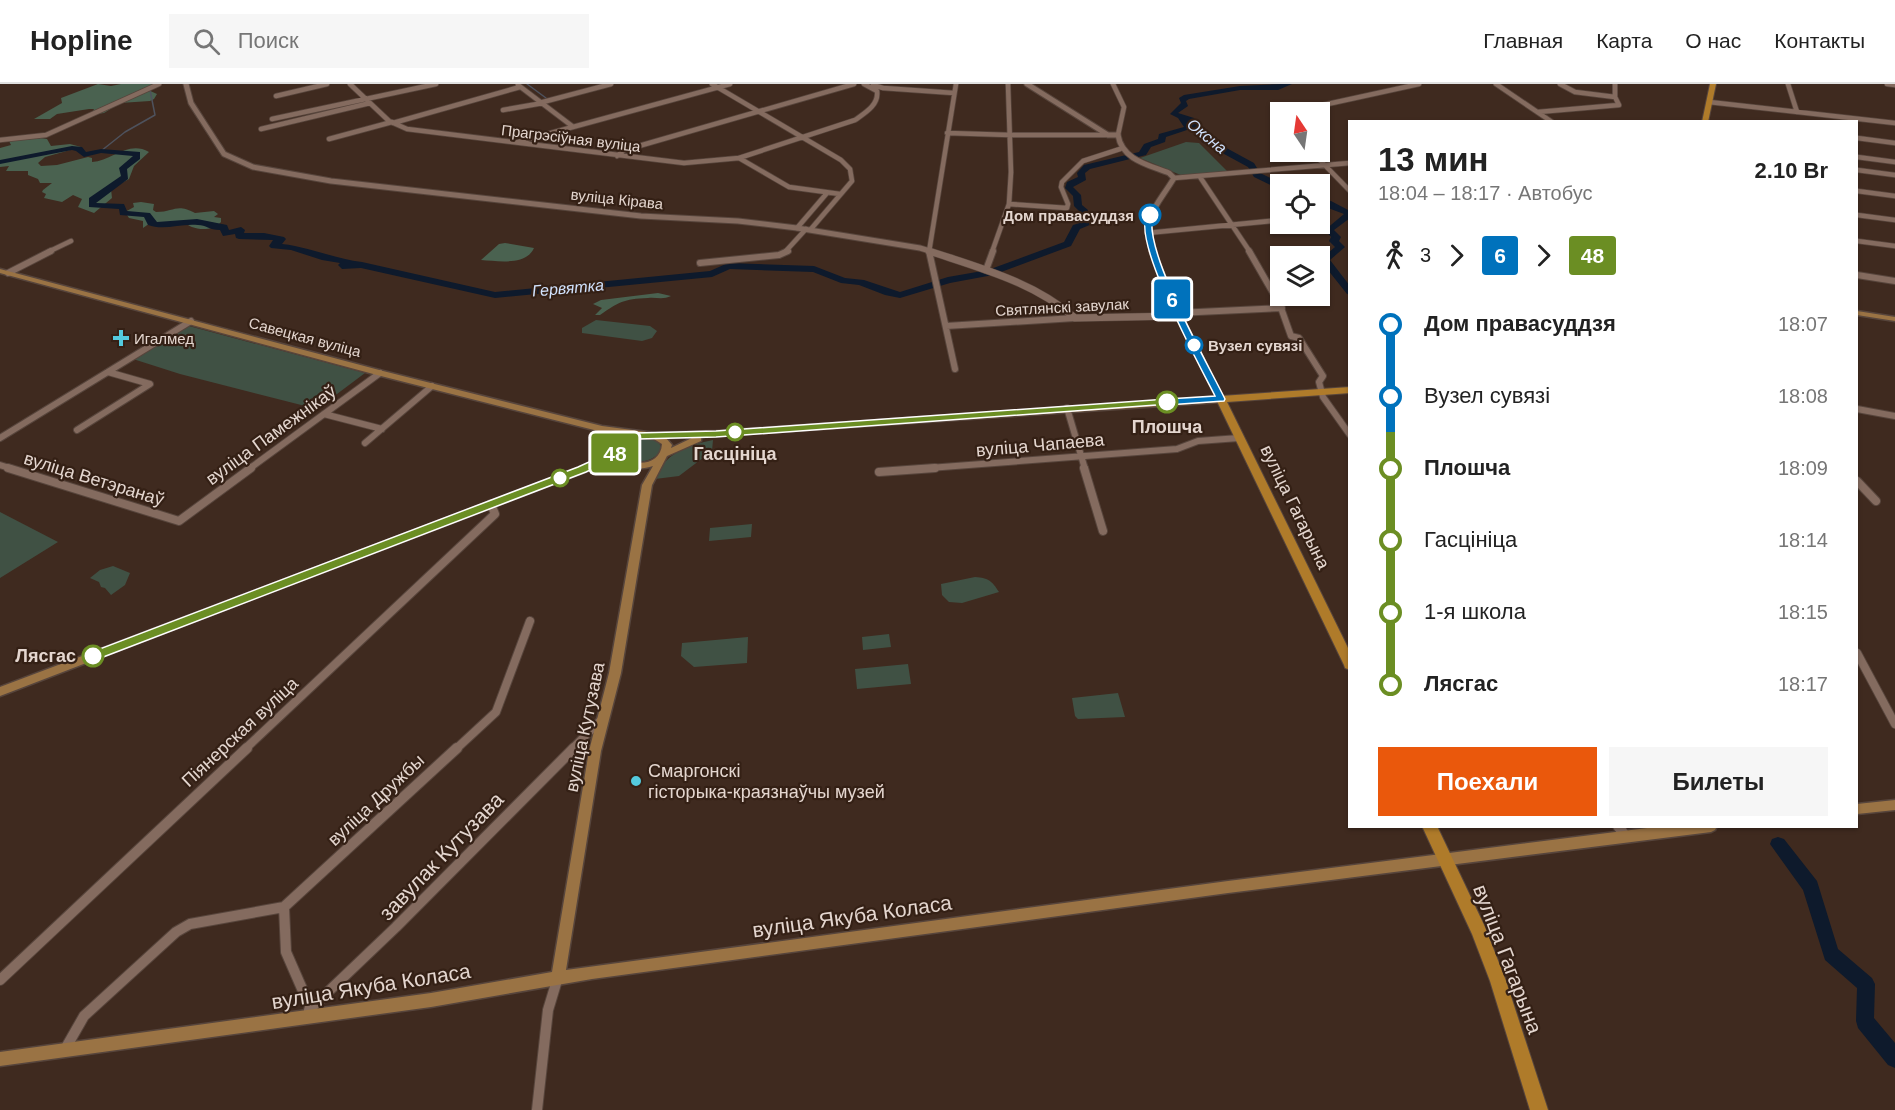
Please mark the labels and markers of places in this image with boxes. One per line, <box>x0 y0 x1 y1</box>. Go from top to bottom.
marker: Дом правасуддзя <box>1139 204 1161 226</box>
place label: Дом правасуддзя <box>1003 207 1134 224</box>
marker: Игалмед <box>112 329 130 347</box>
place label: Игалмед <box>134 330 194 347</box>
marker: Вузел сувязі <box>1185 336 1203 354</box>
place label: Вузел сувязі <box>1208 337 1302 354</box>
marker: Плошча <box>1156 391 1178 413</box>
place label: Плошча <box>1132 417 1203 437</box>
marker: Гасцініца <box>726 423 744 441</box>
place label: Гасцініца <box>693 444 778 464</box>
unlabelled marker <box>551 469 569 487</box>
marker: Лясгас <box>82 645 104 667</box>
place label: Лясгас <box>15 646 76 666</box>
place label: Смаргонскі гісторыка-краязнаўчы музей <box>648 761 885 802</box>
marker: Смаргонскі гісторыка-краязнаўчы музей <box>629 774 643 788</box>

